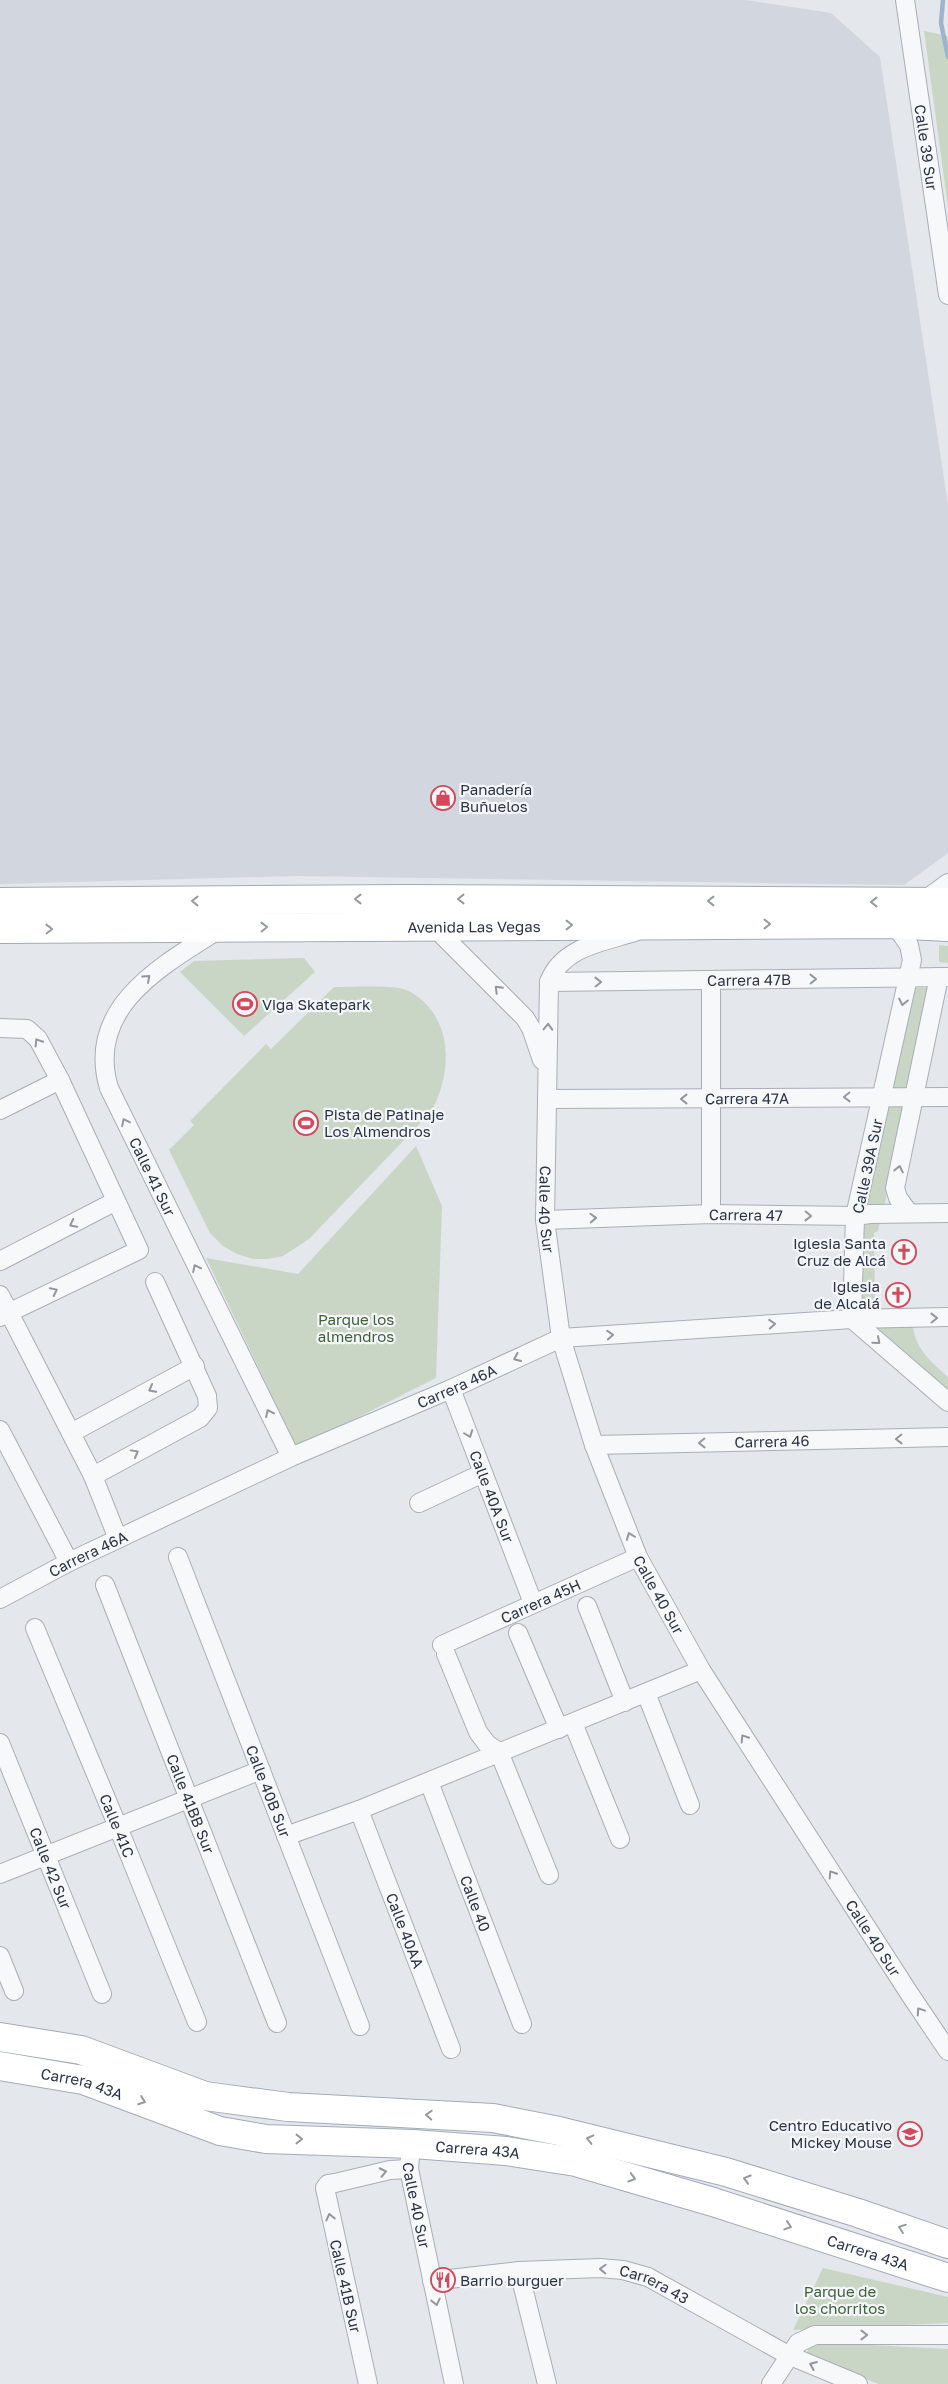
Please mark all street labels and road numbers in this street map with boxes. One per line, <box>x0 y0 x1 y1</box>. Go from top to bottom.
street label: Calle 39 Sur <box>911 103 942 192</box>
street label: Avenida Las Vegas <box>407 917 541 936</box>
street label: Carrera 47B <box>707 970 791 989</box>
street label: Carrera 47A <box>705 1089 789 1107</box>
street label: Calle 39A Sur <box>848 1117 886 1215</box>
street label: Calle 41 Sur <box>126 1134 180 1219</box>
street label: Calle 40 Sur <box>535 1165 558 1254</box>
street label: Carrera 47 <box>709 1205 783 1224</box>
street label: Carrera 46A <box>414 1360 499 1411</box>
street label: Carrera 46 <box>734 1431 810 1451</box>
street label: Calle 40A Sur <box>466 1448 518 1545</box>
street label: Carrera 46A <box>45 1527 130 1580</box>
street label: Calle 40 Sur <box>630 1552 688 1637</box>
street label: Carrera 45H <box>498 1575 584 1627</box>
street label: Calle 40B Sur <box>243 1742 295 1840</box>
street label: Calle 41BB Sur <box>163 1751 219 1856</box>
street label: Calle 41C <box>96 1791 138 1860</box>
street label: Calle 42 Sur <box>26 1824 76 1912</box>
street label: Calle 40 <box>457 1873 495 1934</box>
street label: Calle 40AA <box>383 1890 428 1971</box>
street label: Calle 40 Sur <box>842 1896 905 1980</box>
street label: Carrera 43A <box>39 2064 126 2103</box>
street label: Carrera 43A <box>435 2137 521 2162</box>
street label: Calle 40 Sur <box>400 2162 434 2250</box>
street label: Carrera 43A <box>825 2231 911 2274</box>
street label: Calle 41B Sur <box>327 2238 366 2335</box>
street label: Carrera 43 <box>618 2260 692 2307</box>

